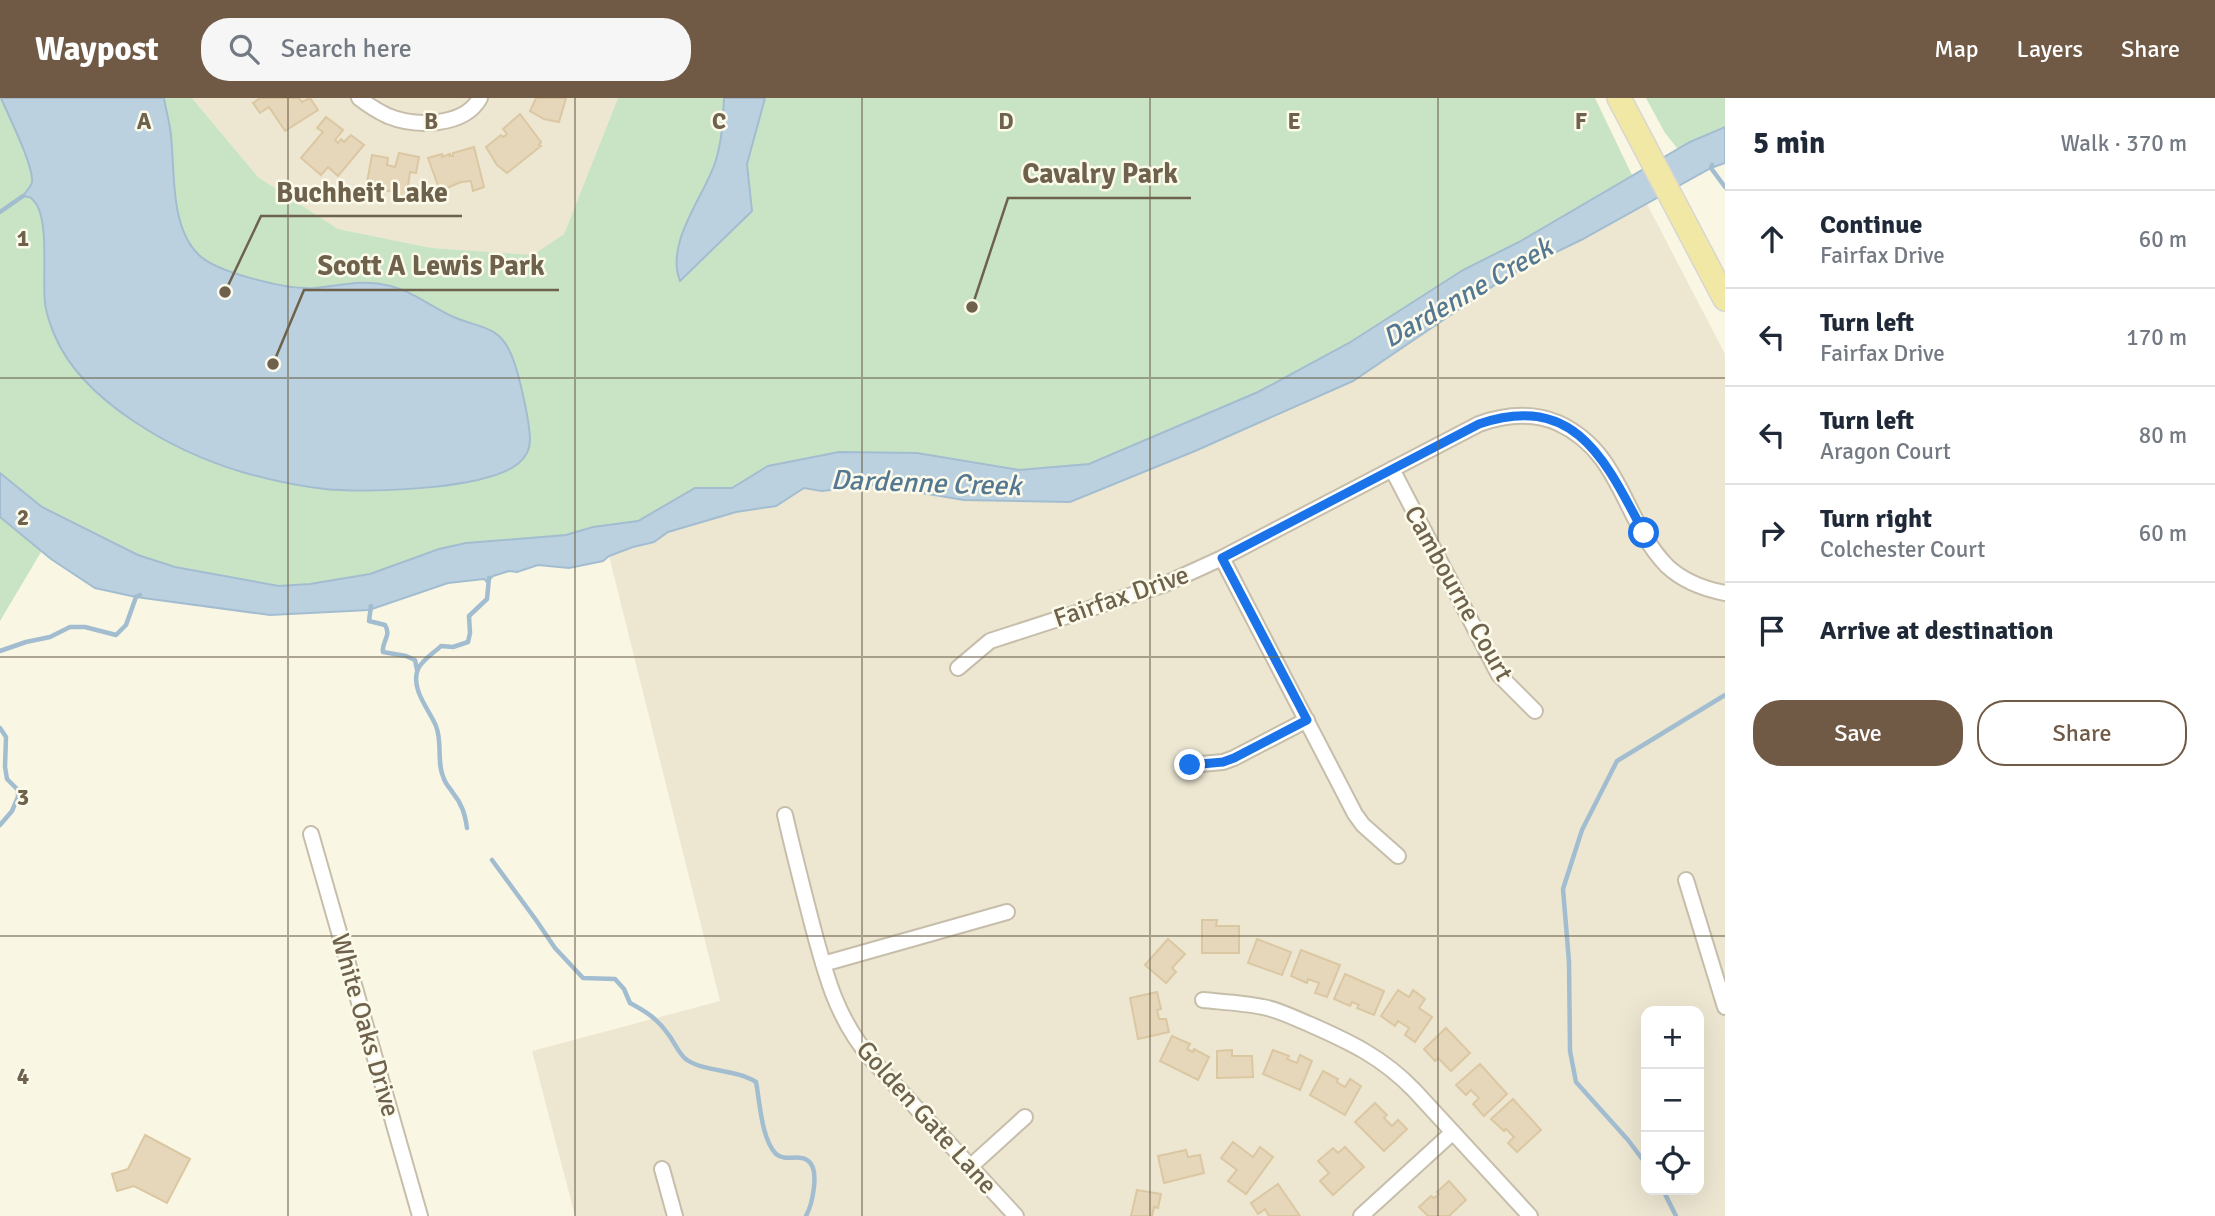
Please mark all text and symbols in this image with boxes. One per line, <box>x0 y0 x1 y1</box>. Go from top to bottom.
search box <box>201 18 691 81</box>
text: Waypost <box>35 29 159 70</box>
icon: search <box>225 30 263 68</box>
text: Search here <box>281 33 412 65</box>
text: Map <box>1934 34 1979 64</box>
text: Layers <box>2017 34 2083 64</box>
text: Share <box>2121 34 2180 64</box>
text: A <box>137 107 152 136</box>
text: B <box>424 107 438 136</box>
text: C <box>712 107 726 136</box>
text: D <box>998 107 1014 136</box>
text: E <box>1287 107 1301 136</box>
text: F <box>1575 107 1587 136</box>
text: 5 min <box>1753 125 1825 162</box>
text: Walk · 370 m <box>2061 129 2187 158</box>
callout: Cavalry Park <box>1008 149 1191 198</box>
text: Cavalry Park <box>1022 157 1178 191</box>
callout: Buchheit Lake <box>261 167 462 216</box>
text: Buchheit Lake <box>276 176 448 210</box>
text: Continue <box>1820 209 1922 241</box>
icon: ahead <box>1753 220 1791 258</box>
text: 1 <box>17 224 29 253</box>
text: 60 m <box>2139 225 2187 254</box>
water label: Dardenne Creek <box>1377 229 1561 355</box>
callout: Scott A Lewis Park <box>304 241 559 290</box>
text: Fairfax Drive <box>1820 241 1945 270</box>
text: Scott A Lewis Park <box>317 249 545 283</box>
text: Turn left <box>1820 307 1914 339</box>
icon: left <box>1753 318 1791 356</box>
text: 170 m <box>2126 323 2187 352</box>
text: Fairfax Drive <box>1820 339 1945 368</box>
text: Turn left <box>1820 405 1914 437</box>
icon: left <box>1753 416 1791 454</box>
text: 80 m <box>2139 421 2187 450</box>
text: Aragon Court <box>1820 437 1951 466</box>
water label: Dardenne Creek <box>830 463 1025 503</box>
street label: Cambourne Court <box>1397 500 1520 687</box>
text: 2 <box>17 503 29 532</box>
text: Turn right <box>1820 503 1932 535</box>
icon: right <box>1753 514 1791 552</box>
route start <box>1628 517 1659 548</box>
text: 60 m <box>2139 519 2187 548</box>
text: Colchester Court <box>1820 535 1985 564</box>
street label: Fairfax Drive <box>1049 559 1193 635</box>
icon: arrive <box>1753 612 1791 650</box>
text: Arrive at destination <box>1820 615 2053 647</box>
button: Save <box>1753 700 1963 766</box>
button: Share <box>1977 700 2187 766</box>
route end <box>1174 749 1205 780</box>
text: 3 <box>17 783 29 812</box>
street label: White Oaks Drive <box>324 930 406 1121</box>
map controls <box>1641 1006 1704 1195</box>
button: + <box>1641 1006 1704 1069</box>
street label: Golden Gate Lane <box>849 1034 1003 1201</box>
text: 4 <box>17 1062 29 1091</box>
button: − <box>1641 1069 1704 1132</box>
button: locate <box>1641 1132 1704 1195</box>

